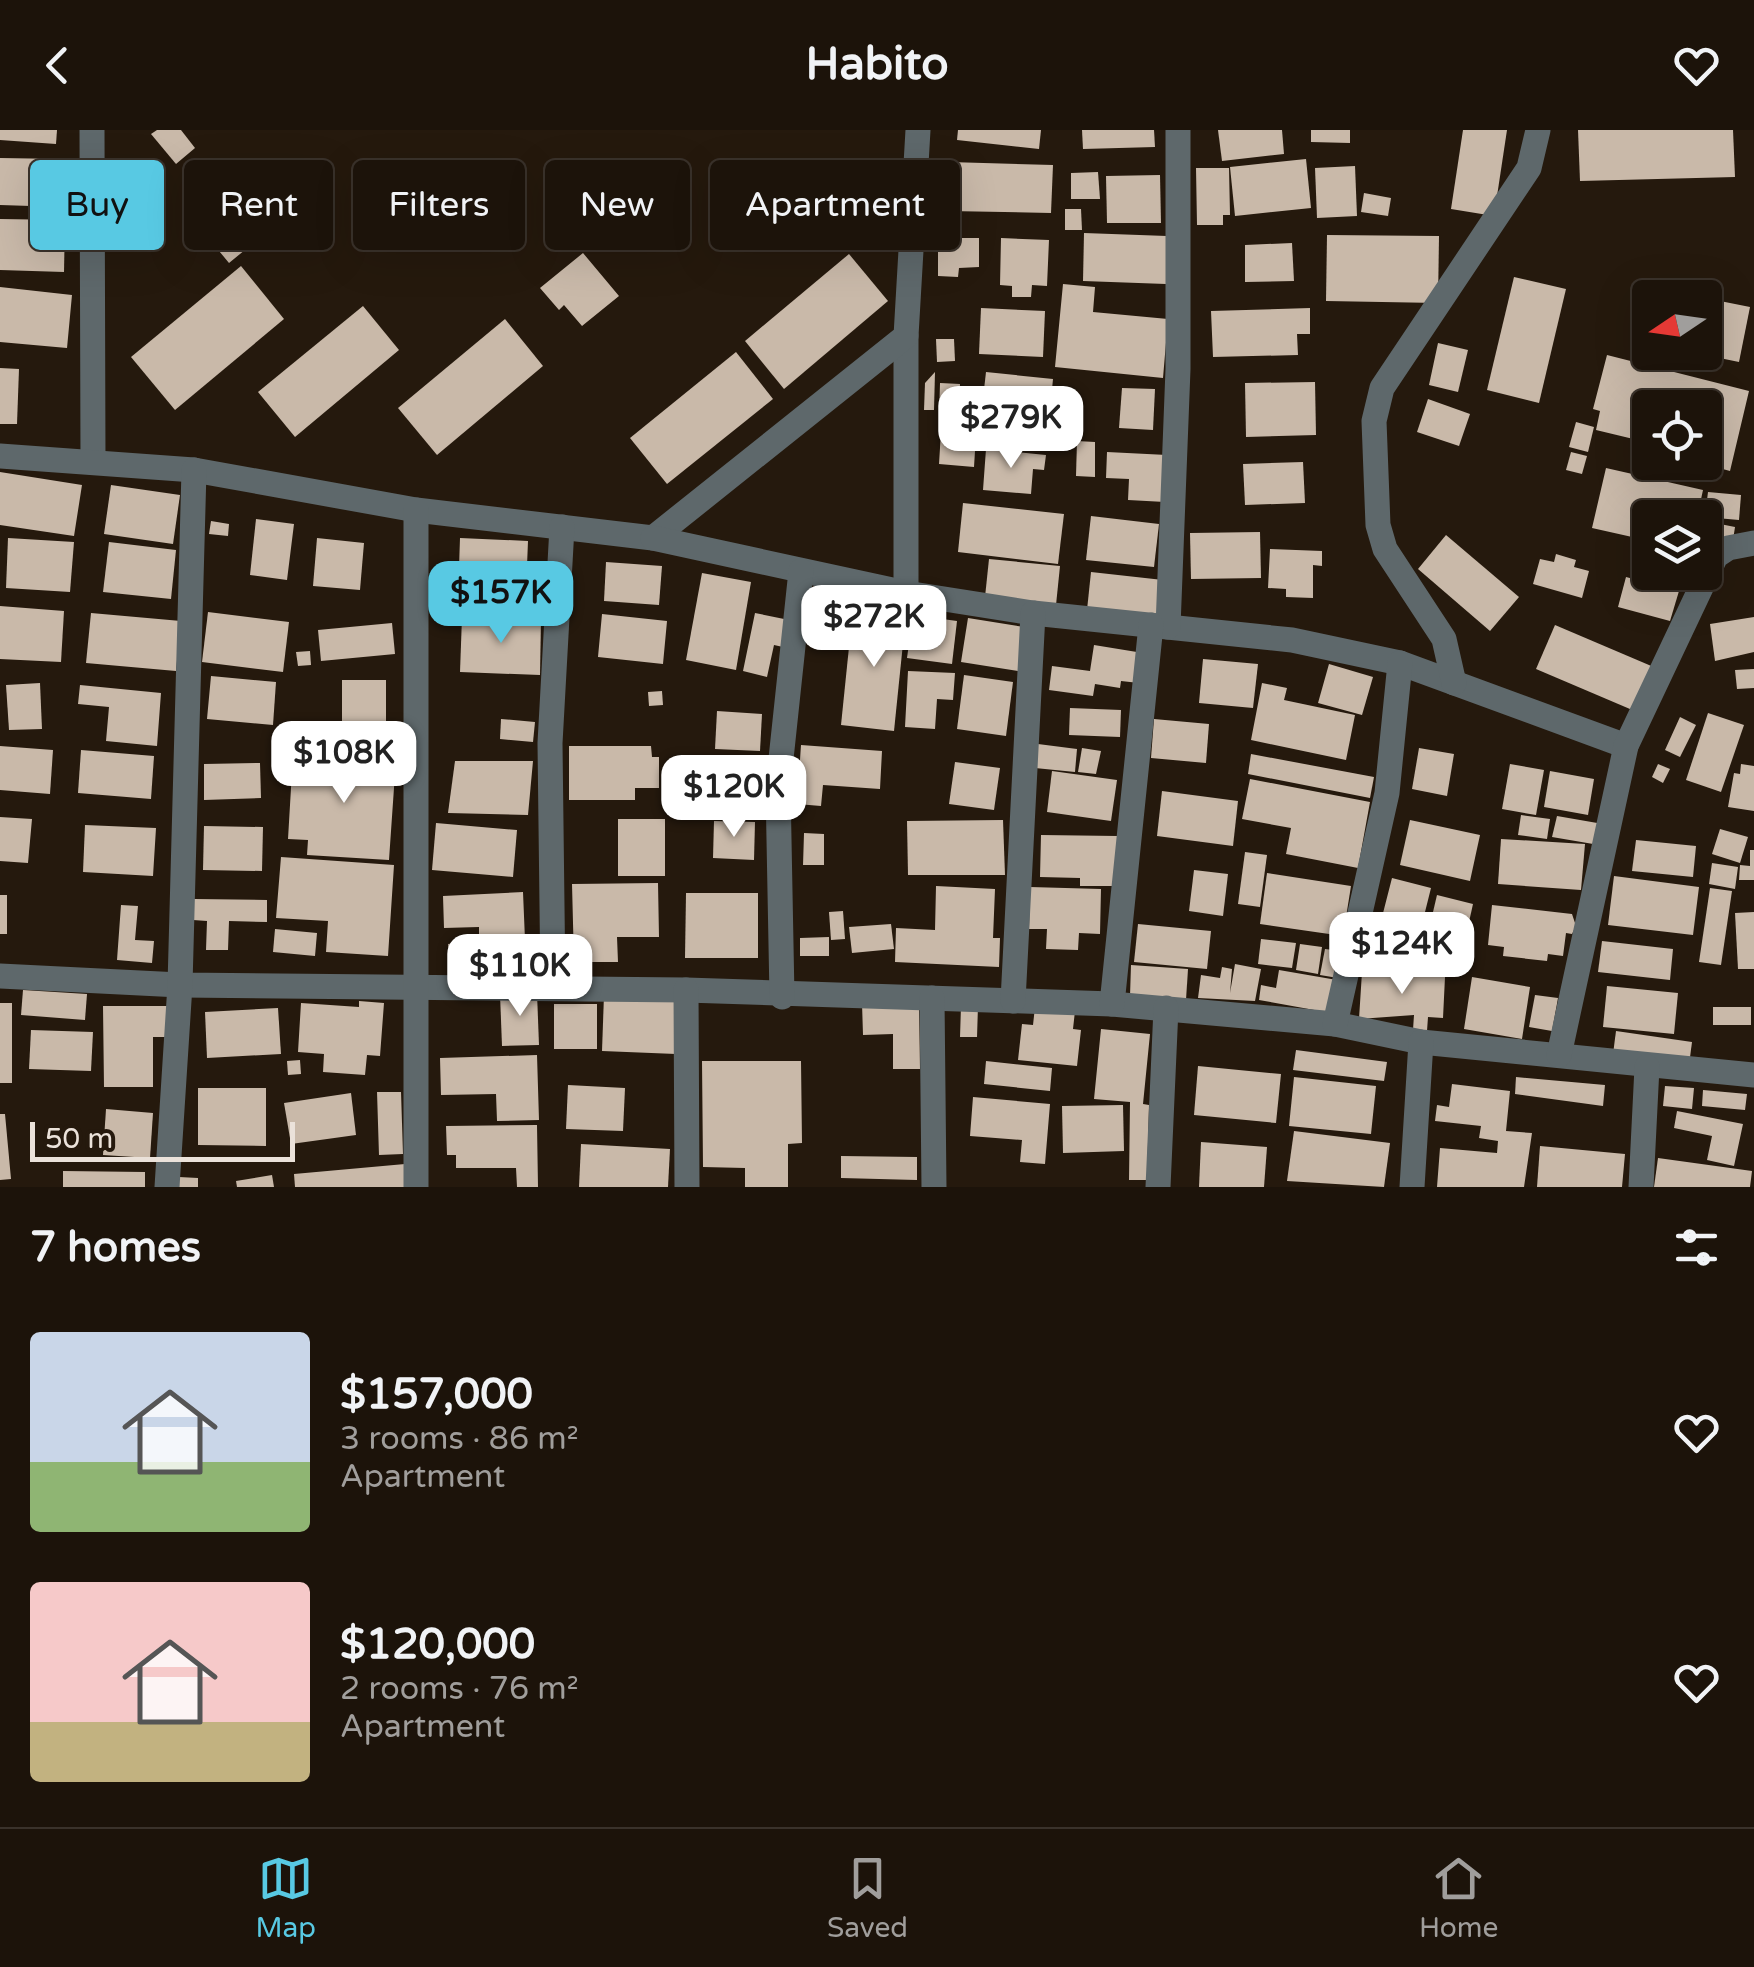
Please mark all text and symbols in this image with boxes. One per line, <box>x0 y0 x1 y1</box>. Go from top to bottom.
icon: back <box>30 38 85 93</box>
text: Habito <box>805 38 949 92</box>
icon: heart <box>1669 38 1724 93</box>
chip: Buy <box>30 160 164 250</box>
chip: Rent <box>184 160 333 250</box>
chip: Filters <box>353 160 525 250</box>
chip: New <box>545 160 690 250</box>
chip: Apartment <box>710 160 960 250</box>
north arrow <box>1632 280 1722 370</box>
map controls <box>1632 280 1722 590</box>
pin: $279K <box>941 386 1081 471</box>
button: locate <box>1632 390 1722 480</box>
text: $279K <box>960 399 1062 437</box>
button: layers <box>1632 500 1722 590</box>
pin: $157K <box>431 561 571 646</box>
text: $157K <box>450 574 552 612</box>
pin: $272K <box>804 585 944 670</box>
text: $272K <box>823 598 925 636</box>
pin: $108K <box>274 721 414 806</box>
text: $108K <box>293 734 395 772</box>
pin: $120K <box>664 755 804 840</box>
text: $120K <box>683 768 785 806</box>
pin: $124K <box>1332 912 1472 997</box>
text: $124K <box>1351 925 1453 963</box>
pin: $110K <box>450 934 590 1019</box>
text: $110K <box>469 947 571 985</box>
scale bar <box>30 1117 295 1162</box>
text: 50 m <box>45 1122 113 1156</box>
icon: filters <box>1669 1220 1724 1275</box>
text: 7 homes <box>30 1222 201 1273</box>
text: $157,000 <box>340 1369 533 1420</box>
icon: home <box>110 1372 230 1492</box>
icon: heart <box>1669 1405 1724 1460</box>
text: 3 rooms · 86 m² <box>340 1420 579 1458</box>
text: Apartment <box>340 1458 505 1496</box>
text: $120,000 <box>340 1619 535 1670</box>
icon: home <box>110 1622 230 1742</box>
icon: heart <box>1669 1655 1724 1710</box>
text: 2 rooms · 76 m² <box>340 1670 579 1708</box>
text: Apartment <box>340 1708 505 1746</box>
tab: Map <box>256 1851 316 1945</box>
tab: Saved <box>827 1851 908 1945</box>
tab: Home <box>1419 1851 1498 1945</box>

